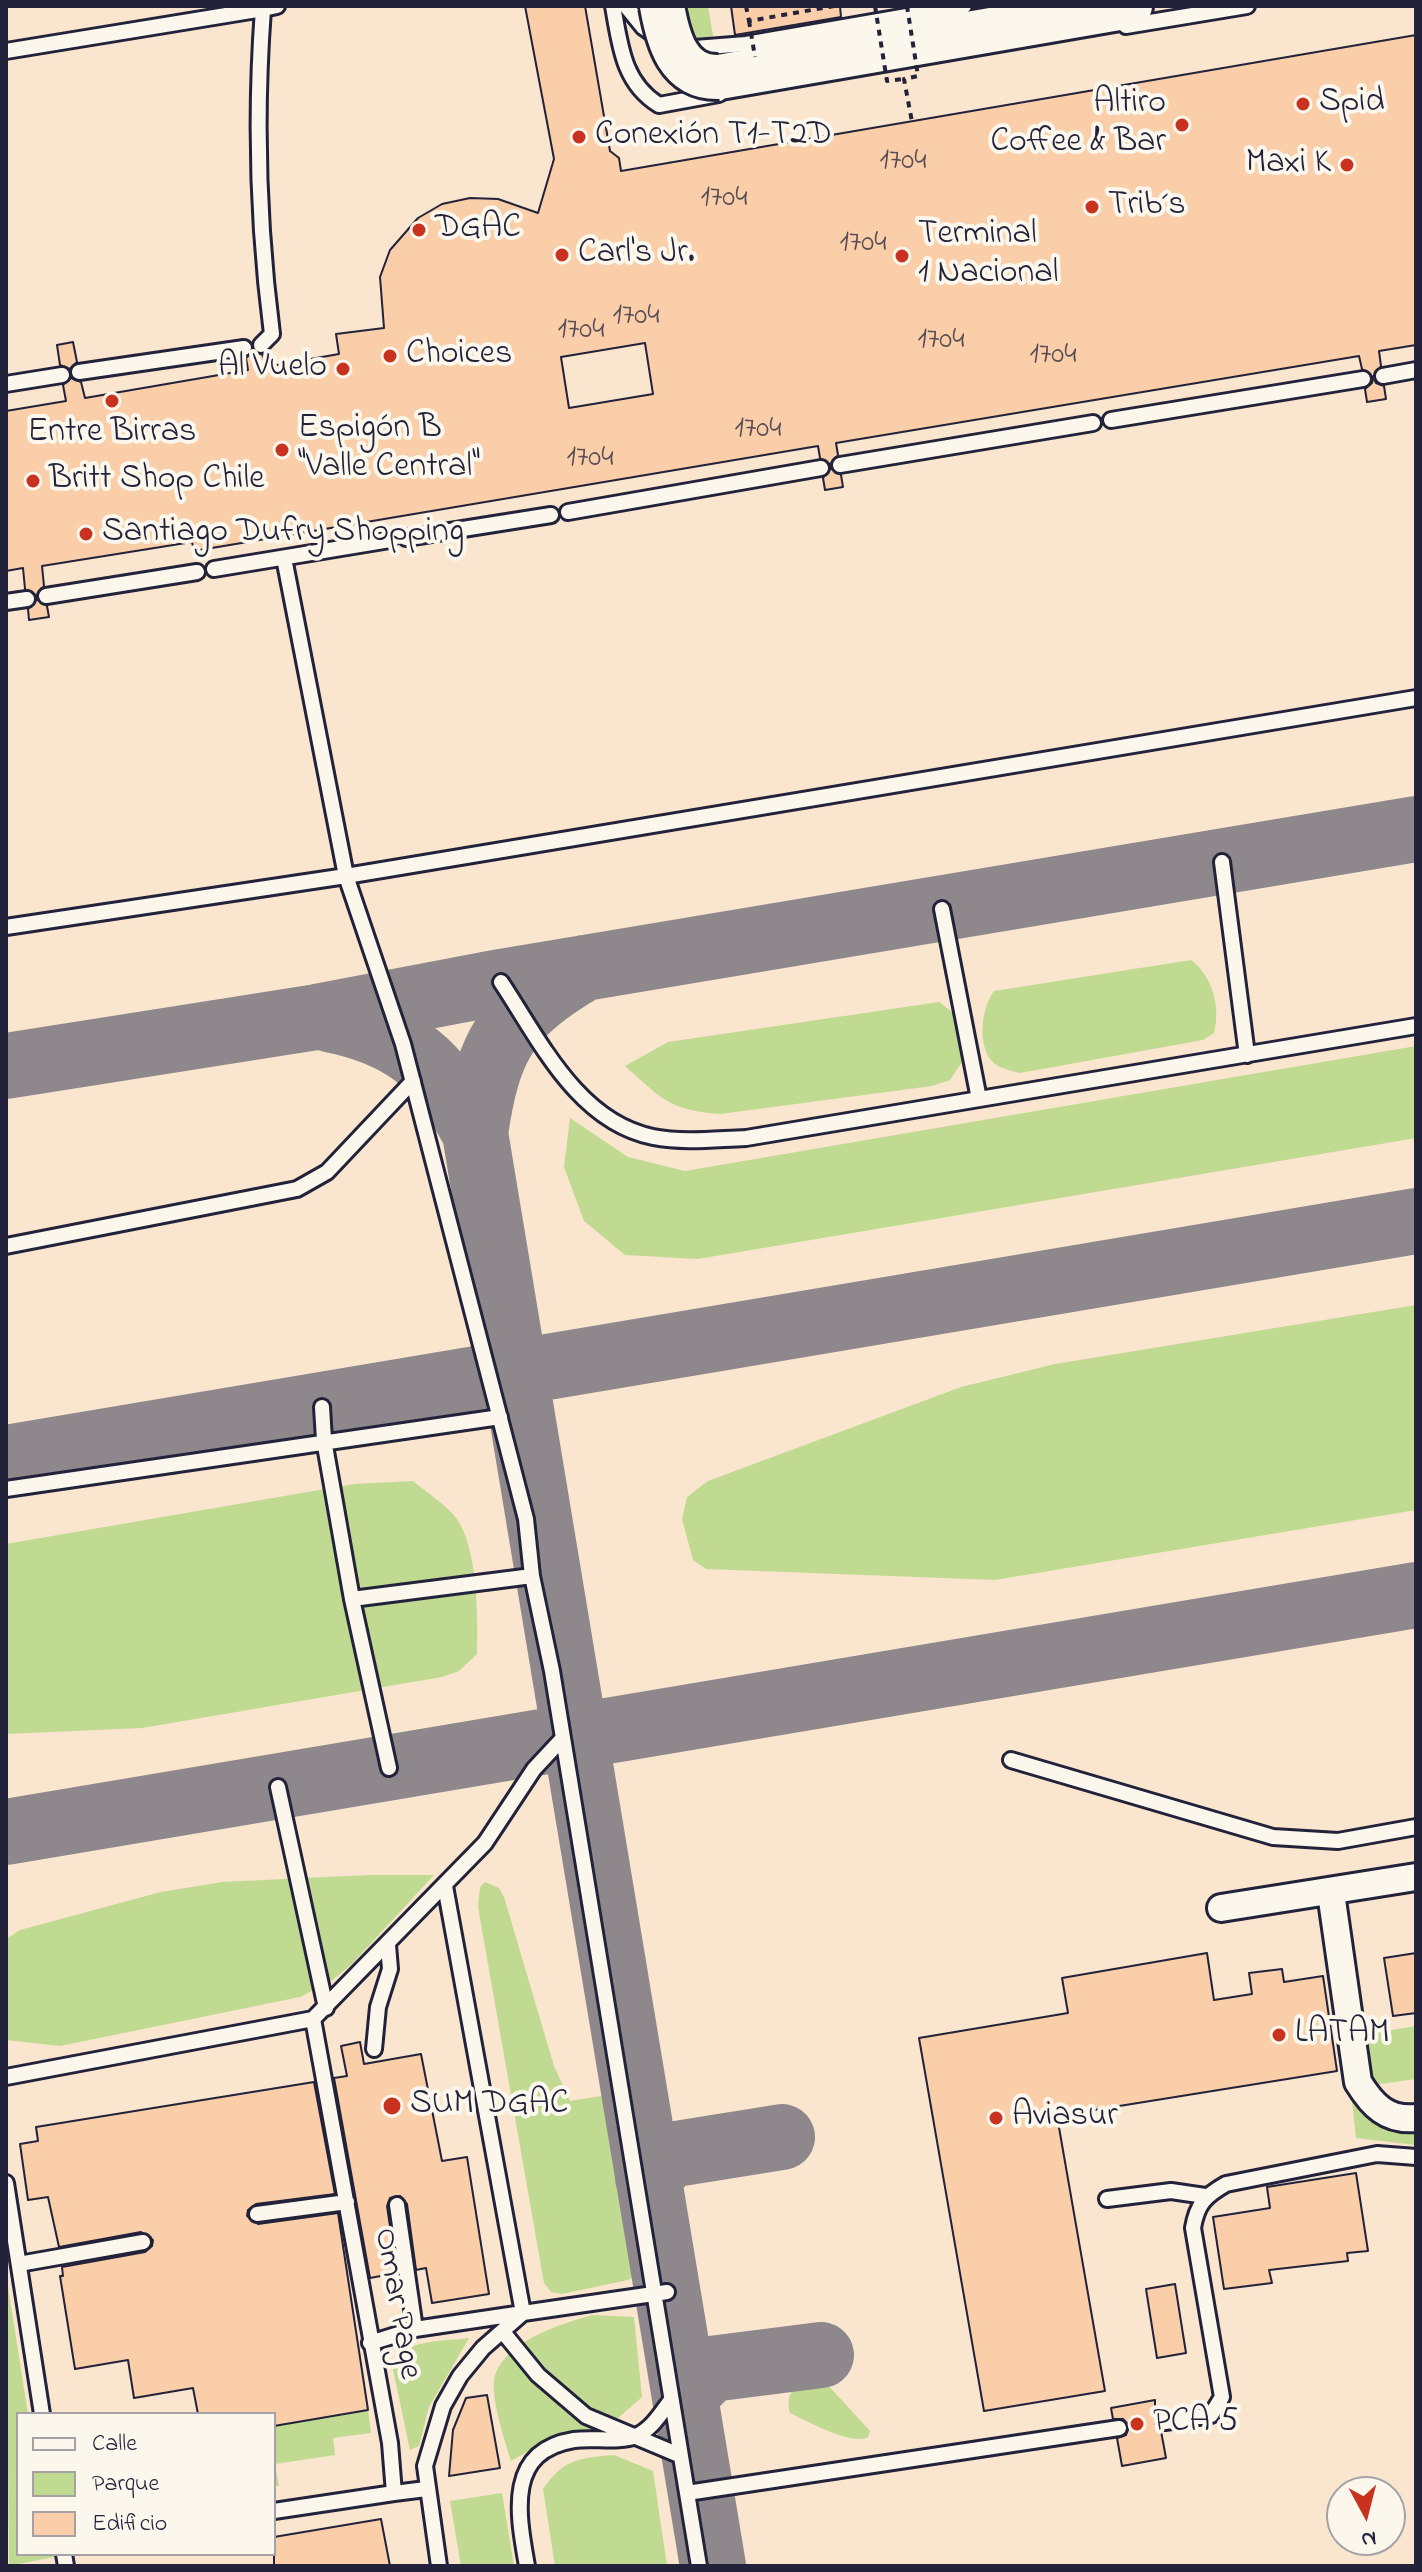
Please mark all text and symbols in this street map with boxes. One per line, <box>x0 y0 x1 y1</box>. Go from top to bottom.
place label: Spid <box>1319 84 1385 124</box>
place label: Altiro Coffee & Bar <box>990 85 1166 164</box>
marker: Spid <box>1294 95 1312 113</box>
marker: Altiro Coffee & Bar <box>1173 116 1191 134</box>
place label: Conexión T1-T2D <box>595 117 832 157</box>
marker: Conexión T1-T2D <box>570 128 588 146</box>
house number: 1704 <box>879 145 927 181</box>
place label: Maxi K <box>1246 145 1331 185</box>
marker: Maxi K <box>1338 156 1356 174</box>
house number: 1704 <box>700 182 748 218</box>
place label: Trib´s <box>1108 187 1186 227</box>
marker: Trib´s <box>1083 198 1101 216</box>
place label: DGAC <box>435 210 521 250</box>
place label: Terminal 1 Nacional <box>918 216 1058 296</box>
marker: DGAC <box>410 221 428 239</box>
house number: 1704 <box>839 227 887 263</box>
place label: Carl's Jr. <box>578 235 695 275</box>
marker: Carl's Jr. <box>553 246 571 264</box>
marker: Terminal 1 Nacional <box>893 247 911 265</box>
house number: 1704 <box>612 300 660 336</box>
house number: 1704 <box>557 314 605 350</box>
house number: 1704 <box>917 324 965 360</box>
place label: Choices <box>406 336 512 376</box>
house number: 1704 <box>1029 339 1077 375</box>
marker: Choices <box>381 347 399 365</box>
place label: Al Vuelo <box>218 349 327 389</box>
marker: Al Vuelo <box>334 360 352 378</box>
marker: Entre Birras <box>103 392 121 410</box>
place label: Espigón B "Valle Central" <box>298 410 480 490</box>
house number: 1704 <box>734 413 782 449</box>
place label: Entre Birras <box>28 414 196 454</box>
marker: Espigón B "Valle Central" <box>273 441 291 459</box>
house number: 1704 <box>566 442 614 478</box>
place label: Britt Shop Chile <box>49 461 264 501</box>
marker: Britt Shop Chile <box>24 472 42 490</box>
place label: Santiago Dufry Shopping <box>102 514 464 554</box>
marker: Santiago Dufry Shopping <box>77 525 95 543</box>
place label: LATAM <box>1295 2015 1390 2055</box>
marker: LATAM <box>1270 2026 1288 2044</box>
place label: SUM DGAC <box>410 2086 568 2126</box>
marker: SUM DGAC <box>381 2095 403 2117</box>
place label: Aviasur <box>1012 2098 1118 2138</box>
marker: Aviasur <box>987 2109 1005 2127</box>
street label: Omar Page <box>362 2225 428 2383</box>
place label: PCA 5 <box>1153 2404 1238 2444</box>
legend <box>16 2412 276 2556</box>
marker: PCA 5 <box>1128 2415 1146 2433</box>
text: Calle <box>92 2427 137 2462</box>
text: Parque <box>92 2467 159 2502</box>
north arrow <box>1326 2476 1406 2556</box>
text: Edificio <box>92 2507 167 2542</box>
text: N <box>1359 2521 1378 2555</box>

